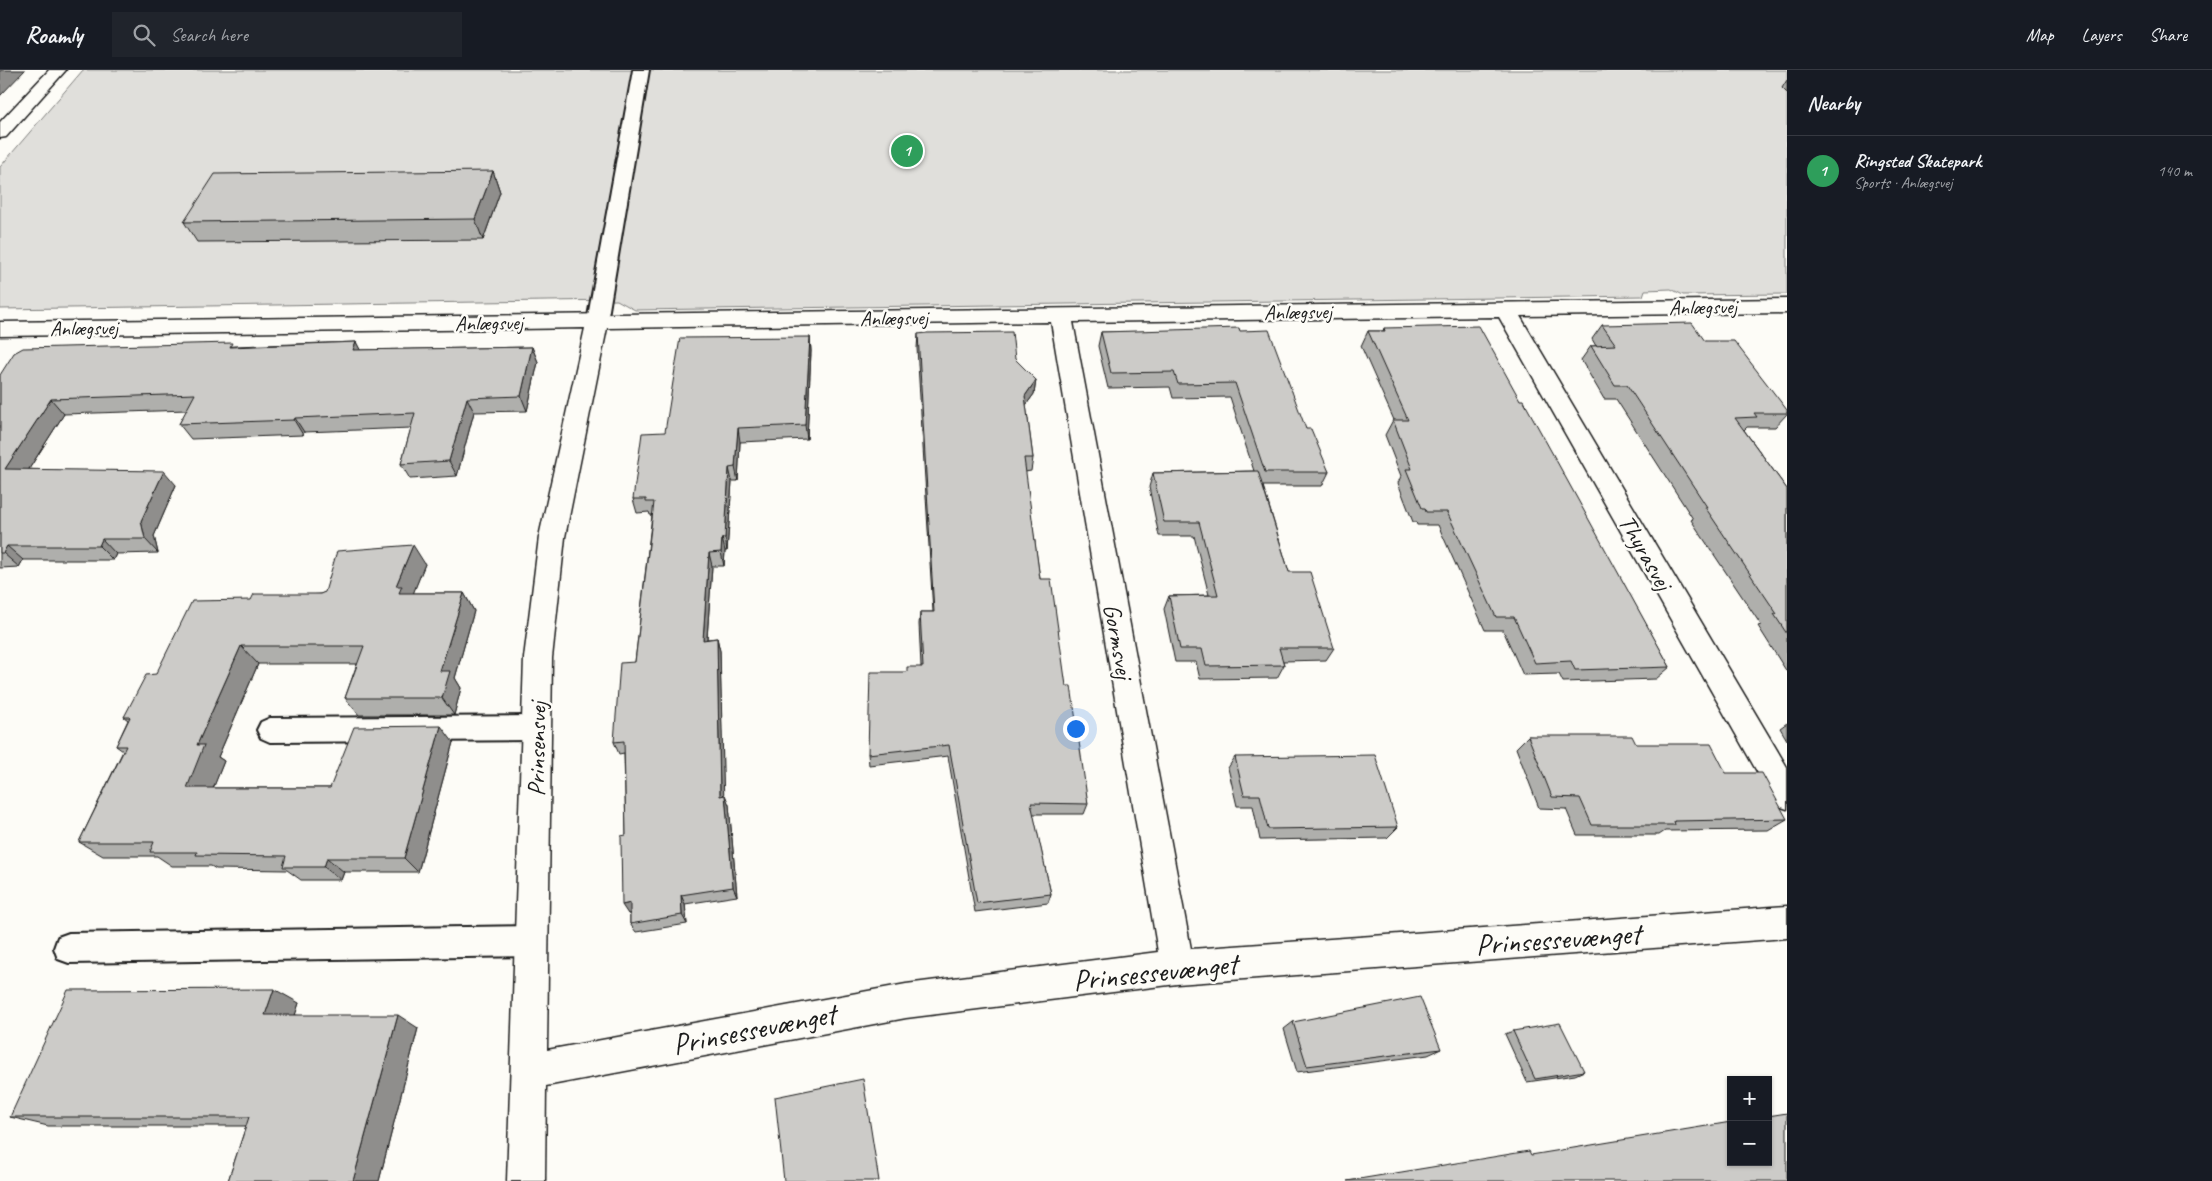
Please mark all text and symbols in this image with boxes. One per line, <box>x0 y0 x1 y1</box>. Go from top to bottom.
search box <box>112 12 462 57</box>
text: Roamly <box>25 20 82 50</box>
icon: search <box>130 21 158 49</box>
text: Search here <box>170 23 248 47</box>
text: Map <box>2026 24 2054 46</box>
text: Layers <box>2082 24 2121 46</box>
text: Share <box>2149 24 2187 46</box>
text: Nearby <box>1807 90 1860 116</box>
pin: 1 <box>891 132 923 170</box>
text: Ringsted Skatepark <box>1854 149 1981 173</box>
text: 1 <box>1819 161 1827 181</box>
text: 140 m <box>2158 161 2192 181</box>
text: Sports · Anlægsvej <box>1854 173 1953 193</box>
street label: Anlægsvej <box>1669 293 1740 321</box>
street label: Anlægsvej <box>1264 298 1335 326</box>
street label: Anlægsvej <box>860 304 931 332</box>
street label: Anlægsvej <box>455 309 526 337</box>
street label: Anlægsvej <box>50 314 121 342</box>
street label: Thyrasvej <box>1611 509 1681 599</box>
street label: Gormsvej <box>1096 601 1141 685</box>
street label: Prinsensvej <box>520 699 554 797</box>
your location <box>1063 716 1089 742</box>
street label: Prinsessevænget <box>1474 914 1646 964</box>
street label: Prinsessevænget <box>1071 944 1243 1000</box>
street label: Prinsessevænget <box>669 994 843 1063</box>
map controls <box>1727 1076 1772 1166</box>
button: + <box>1727 1076 1772 1121</box>
button: − <box>1727 1121 1772 1166</box>

